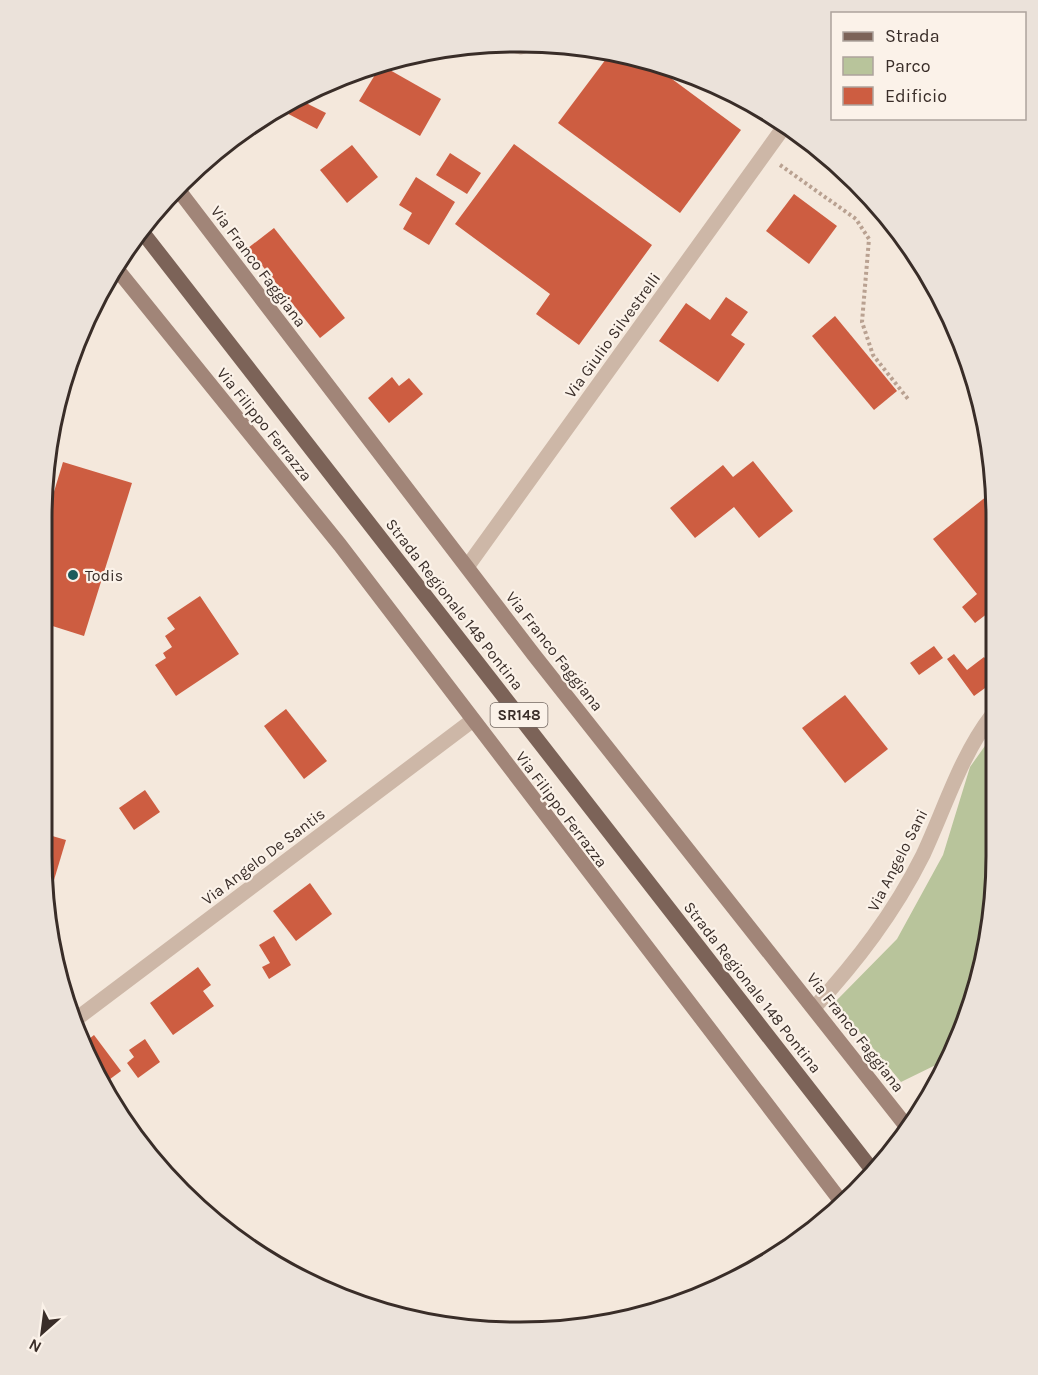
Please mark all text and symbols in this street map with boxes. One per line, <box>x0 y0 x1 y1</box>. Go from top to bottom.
legend <box>831 12 1026 120</box>
text: Strada <box>885 25 940 47</box>
text: Parco <box>885 55 931 77</box>
text: Edificio <box>885 85 947 107</box>
street label: Via Franco Faggiana <box>207 202 310 331</box>
street label: Via Giulio Silvestrelli <box>561 269 664 402</box>
street label: Via Filippo Ferrazza <box>213 364 316 485</box>
street label: Strada Regionale 148 Pontina <box>382 515 527 694</box>
place label: Todis <box>85 566 123 585</box>
marker: Todis <box>66 568 80 582</box>
street label: Via Franco Faggiana <box>502 588 607 715</box>
road number: SR148 <box>490 703 548 727</box>
street label: Via Filippo Ferrazza <box>512 747 611 871</box>
street label: Via Angelo De Santis <box>198 804 329 909</box>
street label: Via Angelo Sani <box>863 806 931 915</box>
street label: Strada Regionale 148 Pontina <box>680 898 825 1077</box>
street label: Via Franco Faggiana <box>803 969 908 1096</box>
north arrow <box>12 1303 72 1363</box>
text: N <box>26 1335 45 1357</box>

